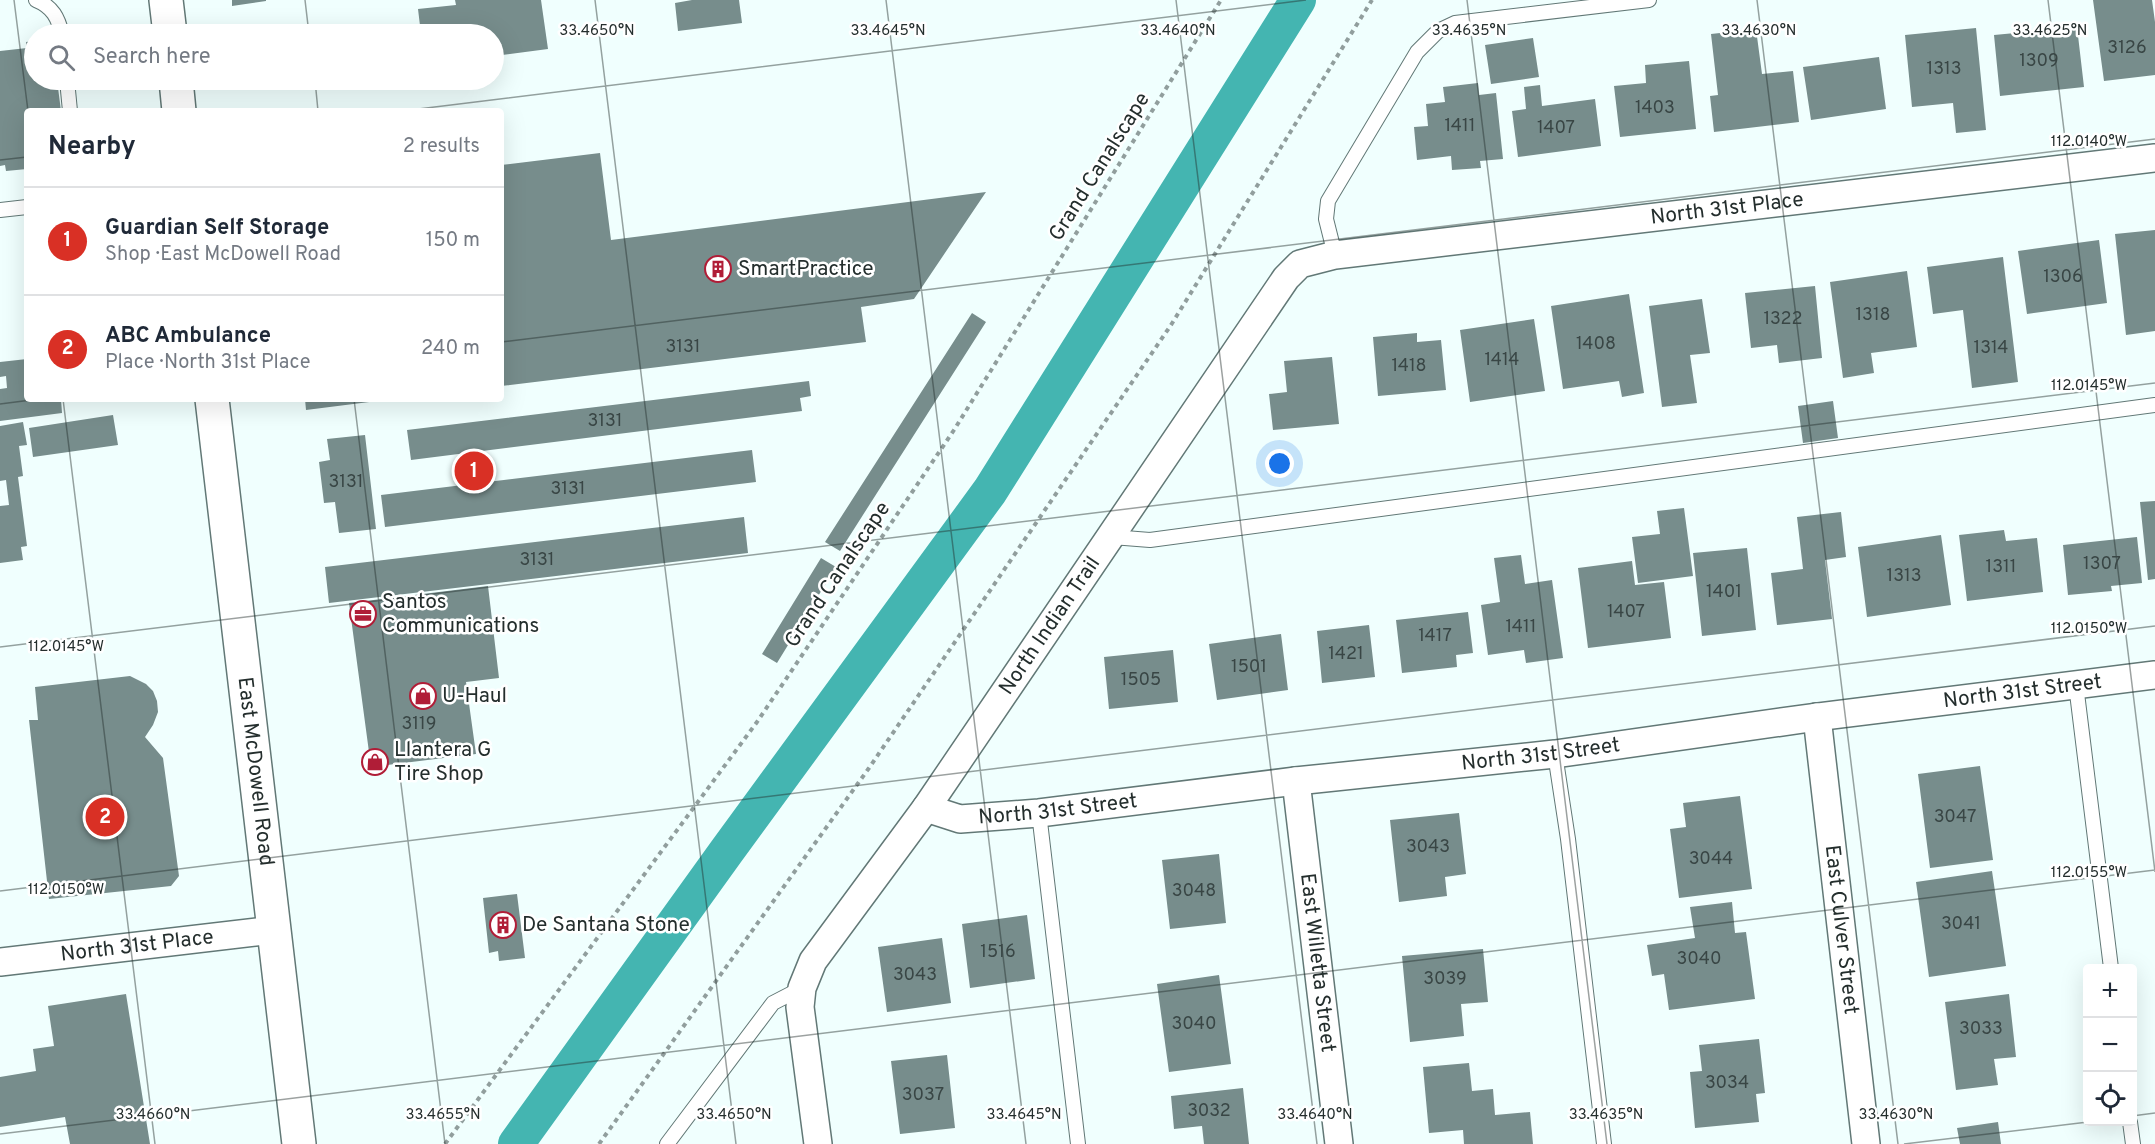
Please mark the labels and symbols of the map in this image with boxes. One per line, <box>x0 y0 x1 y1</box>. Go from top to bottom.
text: 33.4650°N <box>559 22 635 41</box>
text: 33.4645°N <box>850 22 926 41</box>
text: 33.4640°N <box>1140 22 1216 41</box>
text: 33.4635°N <box>1432 22 1506 41</box>
text: 33.4630°N <box>1722 22 1796 41</box>
text: 33.4625°N <box>2013 22 2087 41</box>
house number: 3126 <box>2107 37 2147 60</box>
house number: 1309 <box>2019 50 2059 73</box>
house number: 1313 <box>1926 58 1962 81</box>
street label: Grand Canalscape <box>1043 88 1157 246</box>
house number: 1403 <box>1635 97 1675 120</box>
house number: 1411 <box>1445 115 1475 138</box>
house number: 1407 <box>1537 117 1575 140</box>
text: 112.0140°W <box>2051 133 2127 152</box>
street label: North 31st Place <box>1649 186 1805 231</box>
building icon: SmartPractice <box>703 254 733 284</box>
place label: SmartPractice <box>738 256 874 283</box>
house number: 1306 <box>2043 266 2083 289</box>
house number: 1318 <box>1855 304 1891 327</box>
house number: 1322 <box>1763 308 1803 331</box>
house number: 1408 <box>1576 333 1616 356</box>
house number: 3131 <box>665 336 701 359</box>
house number: 1314 <box>1973 337 2009 360</box>
house number: 1414 <box>1484 349 1520 372</box>
house number: 1418 <box>1391 355 1427 378</box>
text: 112.0145°W <box>2051 377 2127 396</box>
house number: 3131 <box>587 410 623 433</box>
pin: 1 <box>454 448 494 494</box>
your location <box>1265 449 1294 478</box>
house number: 3131 <box>328 471 364 494</box>
house number: 3131 <box>550 478 586 501</box>
street label: Grand Canalscape <box>779 497 897 653</box>
house number: 3131 <box>519 549 555 572</box>
street label: North Indian Trail <box>993 551 1106 700</box>
house number: 1307 <box>2083 553 2121 576</box>
house number: 1311 <box>1986 556 2016 579</box>
house number: 1313 <box>1886 565 1922 588</box>
house number: 1401 <box>1706 581 1742 604</box>
place label: Santos Communications <box>382 589 539 640</box>
office icon: Santos Communications <box>348 599 378 629</box>
house number: 1407 <box>1607 601 1645 624</box>
house number: 1411 <box>1506 616 1536 639</box>
text: 112.0150°W <box>2051 620 2127 639</box>
house number: 1417 <box>1418 625 1452 648</box>
text: 112.0145°W <box>28 638 104 657</box>
house number: 1421 <box>1328 643 1364 666</box>
house number: 1501 <box>1231 656 1267 679</box>
street label: North 31st Street <box>1942 668 2103 715</box>
house number: 1505 <box>1121 669 1161 692</box>
street label: East McDowell Road <box>231 676 280 867</box>
shop icon: U-Haul <box>408 681 438 711</box>
place label: U-Haul <box>442 683 507 710</box>
house number: 3119 <box>402 713 436 736</box>
street label: North 31st Street <box>1460 731 1622 777</box>
place label: Llantera G Tire Shop <box>394 737 491 788</box>
shop icon: Llantera G Tire Shop <box>360 747 390 777</box>
street label: North 31st Street <box>977 787 1139 831</box>
pin: 2 <box>86 794 124 840</box>
house number: 3047 <box>1934 806 1976 829</box>
house number: 3043 <box>1406 836 1450 859</box>
street label: East Culver Street <box>1818 844 1865 1016</box>
house number: 3044 <box>1689 848 1733 871</box>
text: 112.0155°W <box>2051 864 2127 883</box>
street label: East Willetta Street <box>1294 872 1342 1054</box>
house number: 3048 <box>1172 880 1216 903</box>
text: 112.0150°W <box>28 881 104 900</box>
building icon: De Santana Stone <box>488 910 518 940</box>
place label: De Santana Stone <box>522 912 690 939</box>
house number: 3041 <box>1941 913 1981 936</box>
street label: North 31st Place <box>59 924 215 968</box>
house number: 1516 <box>980 941 1016 964</box>
house number: 3040 <box>1677 948 1721 971</box>
house number: 3043 <box>893 964 937 987</box>
house number: 3039 <box>1423 968 1467 991</box>
house number: 3040 <box>1172 1013 1216 1036</box>
house number: 3033 <box>1959 1018 2003 1041</box>
house number: 3034 <box>1705 1072 1749 1095</box>
house number: 3037 <box>902 1084 944 1107</box>
house number: 3032 <box>1187 1100 1231 1123</box>
text: 33.4660°N <box>116 1106 190 1125</box>
text: 33.4655°N <box>405 1106 481 1125</box>
text: 33.4650°N <box>696 1106 772 1125</box>
text: 33.4645°N <box>986 1106 1062 1125</box>
text: 33.4640°N <box>1277 1106 1353 1125</box>
text: 33.4635°N <box>1569 1106 1643 1125</box>
text: 33.4630°N <box>1859 1106 1933 1125</box>

